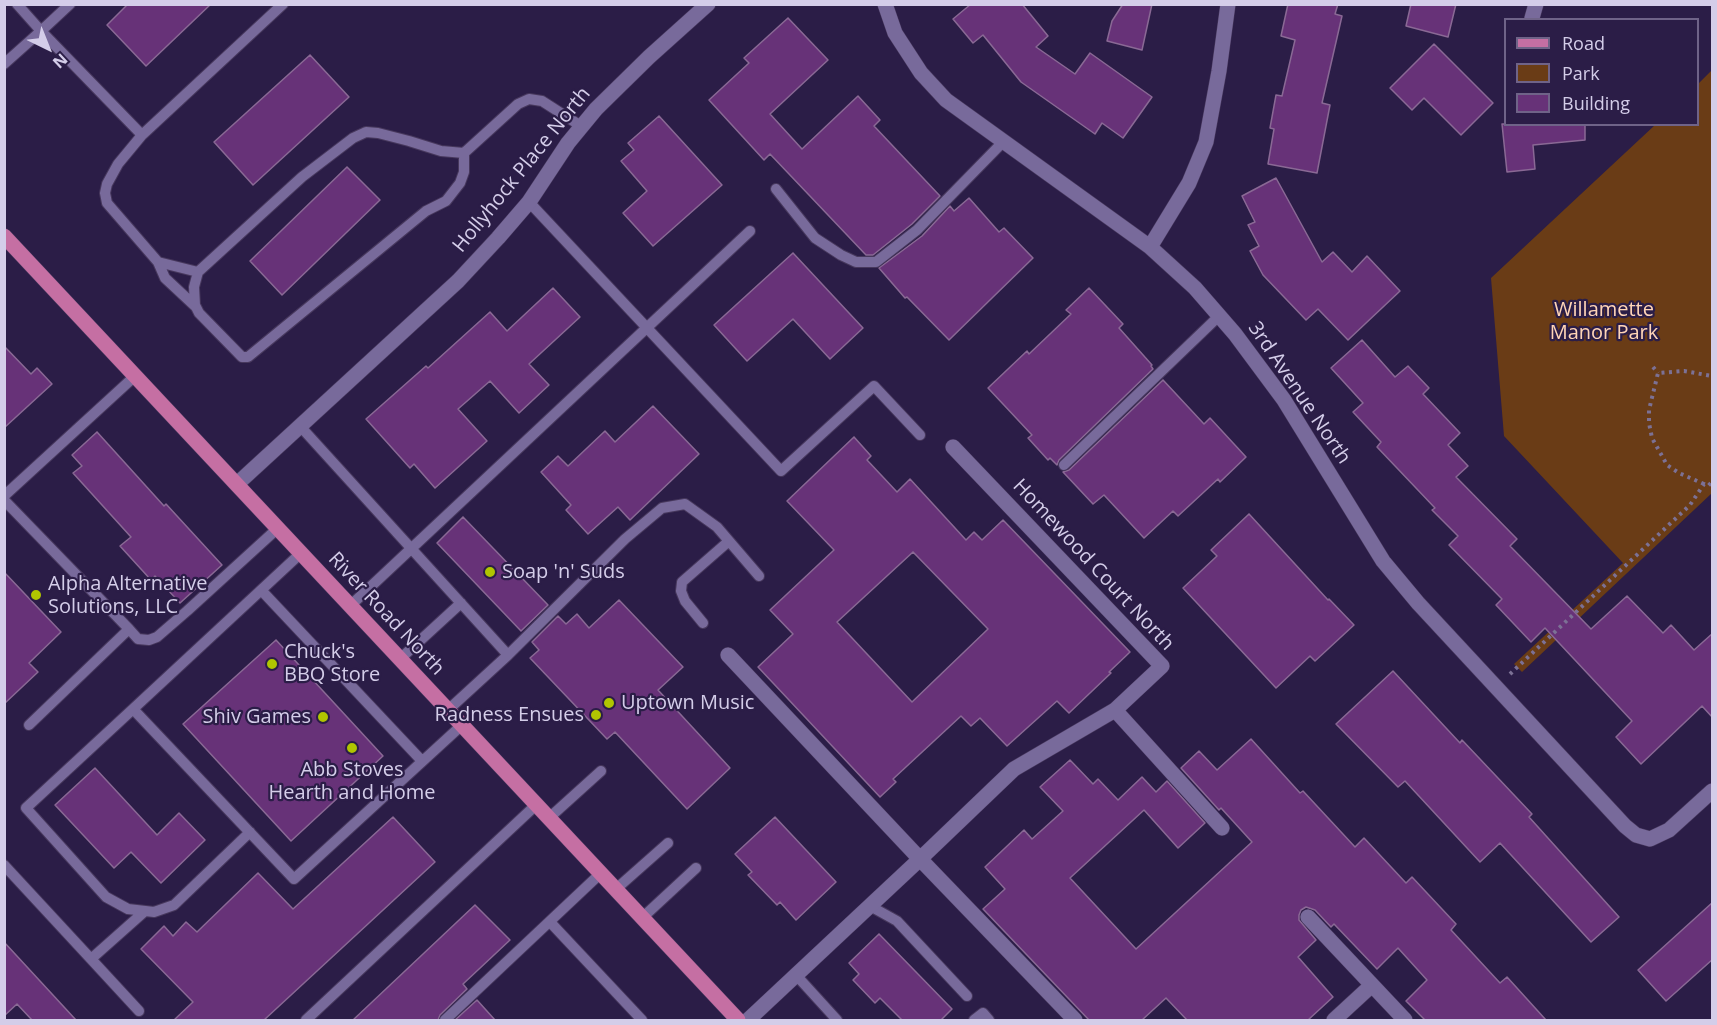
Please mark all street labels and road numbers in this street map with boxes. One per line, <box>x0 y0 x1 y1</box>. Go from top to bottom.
street label: Hollyhock Place North <box>448 83 596 257</box>
street label: 3rd Avenue North <box>1242 317 1356 469</box>
street label: Homewood Court North <box>1007 474 1179 656</box>
street label: River Road North <box>323 547 449 681</box>

